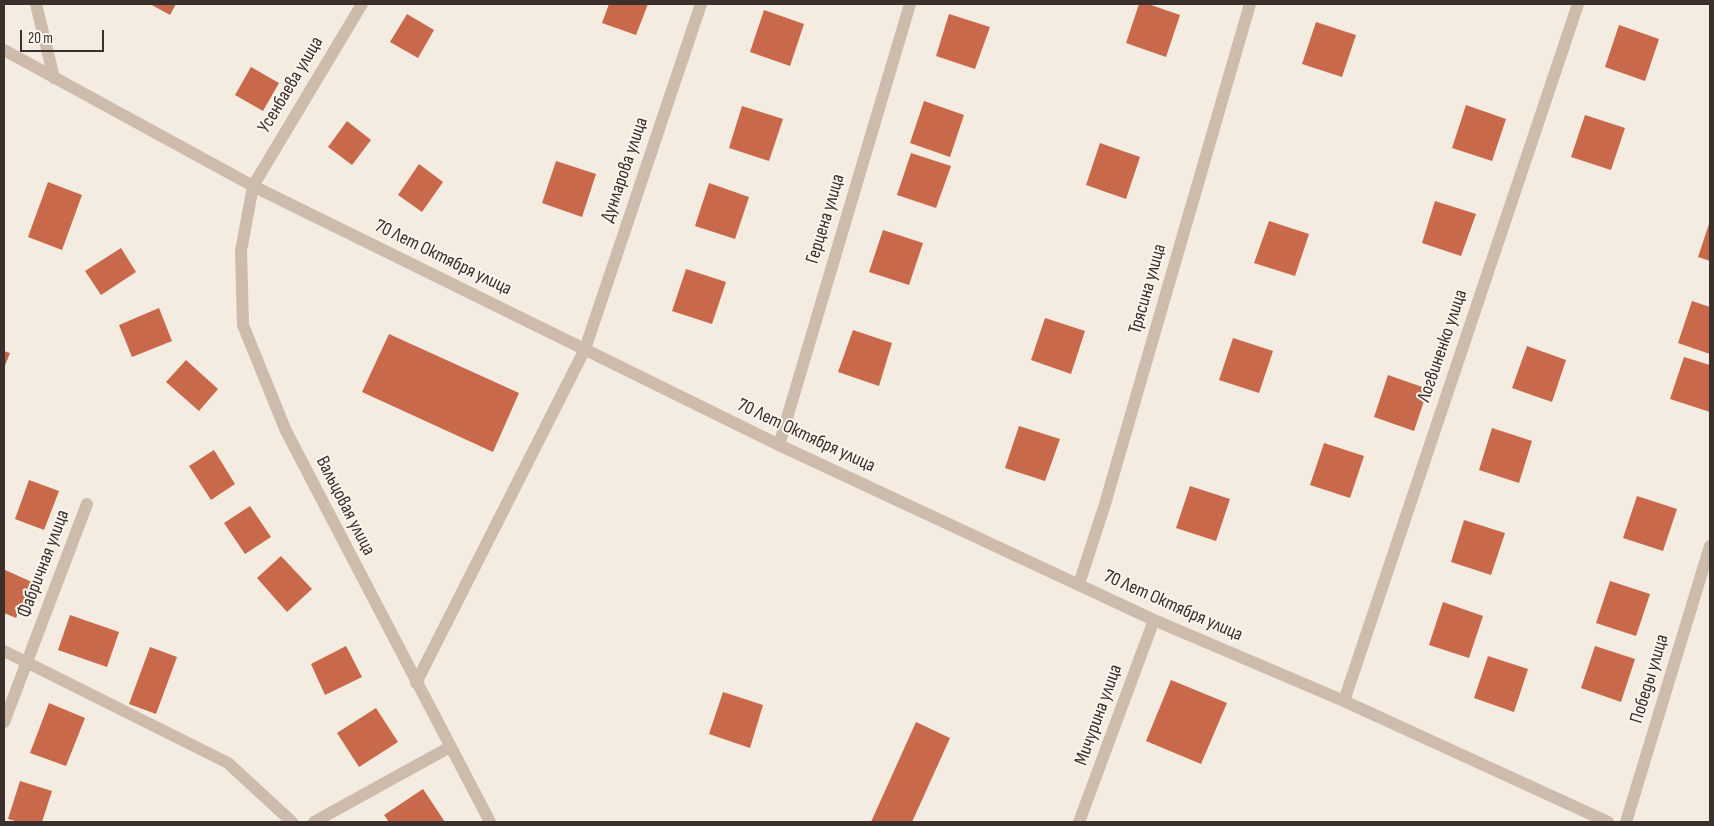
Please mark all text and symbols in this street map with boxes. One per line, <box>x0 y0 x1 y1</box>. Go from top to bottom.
scale bar <box>22 20 106 52</box>
text: 20 m <box>28 29 53 48</box>
street label: Усенбаева улица <box>253 33 329 137</box>
street label: Дунларова улица <box>596 115 654 225</box>
street label: Герцена улица <box>802 172 850 266</box>
street label: 70 Лет Октября улица <box>371 215 515 301</box>
street label: Трясина улица <box>1124 241 1172 337</box>
street label: Логвиненко улица <box>1413 287 1473 405</box>
street label: 70 Лет Октября улица <box>733 394 879 478</box>
street label: Вальцовая улица <box>310 453 380 559</box>
street label: Фабричная улица <box>13 507 75 621</box>
street label: 70 Лет Октября улица <box>1100 565 1246 647</box>
street label: Победы улица <box>1626 632 1674 726</box>
street label: Мичурина улица <box>1070 662 1128 768</box>

